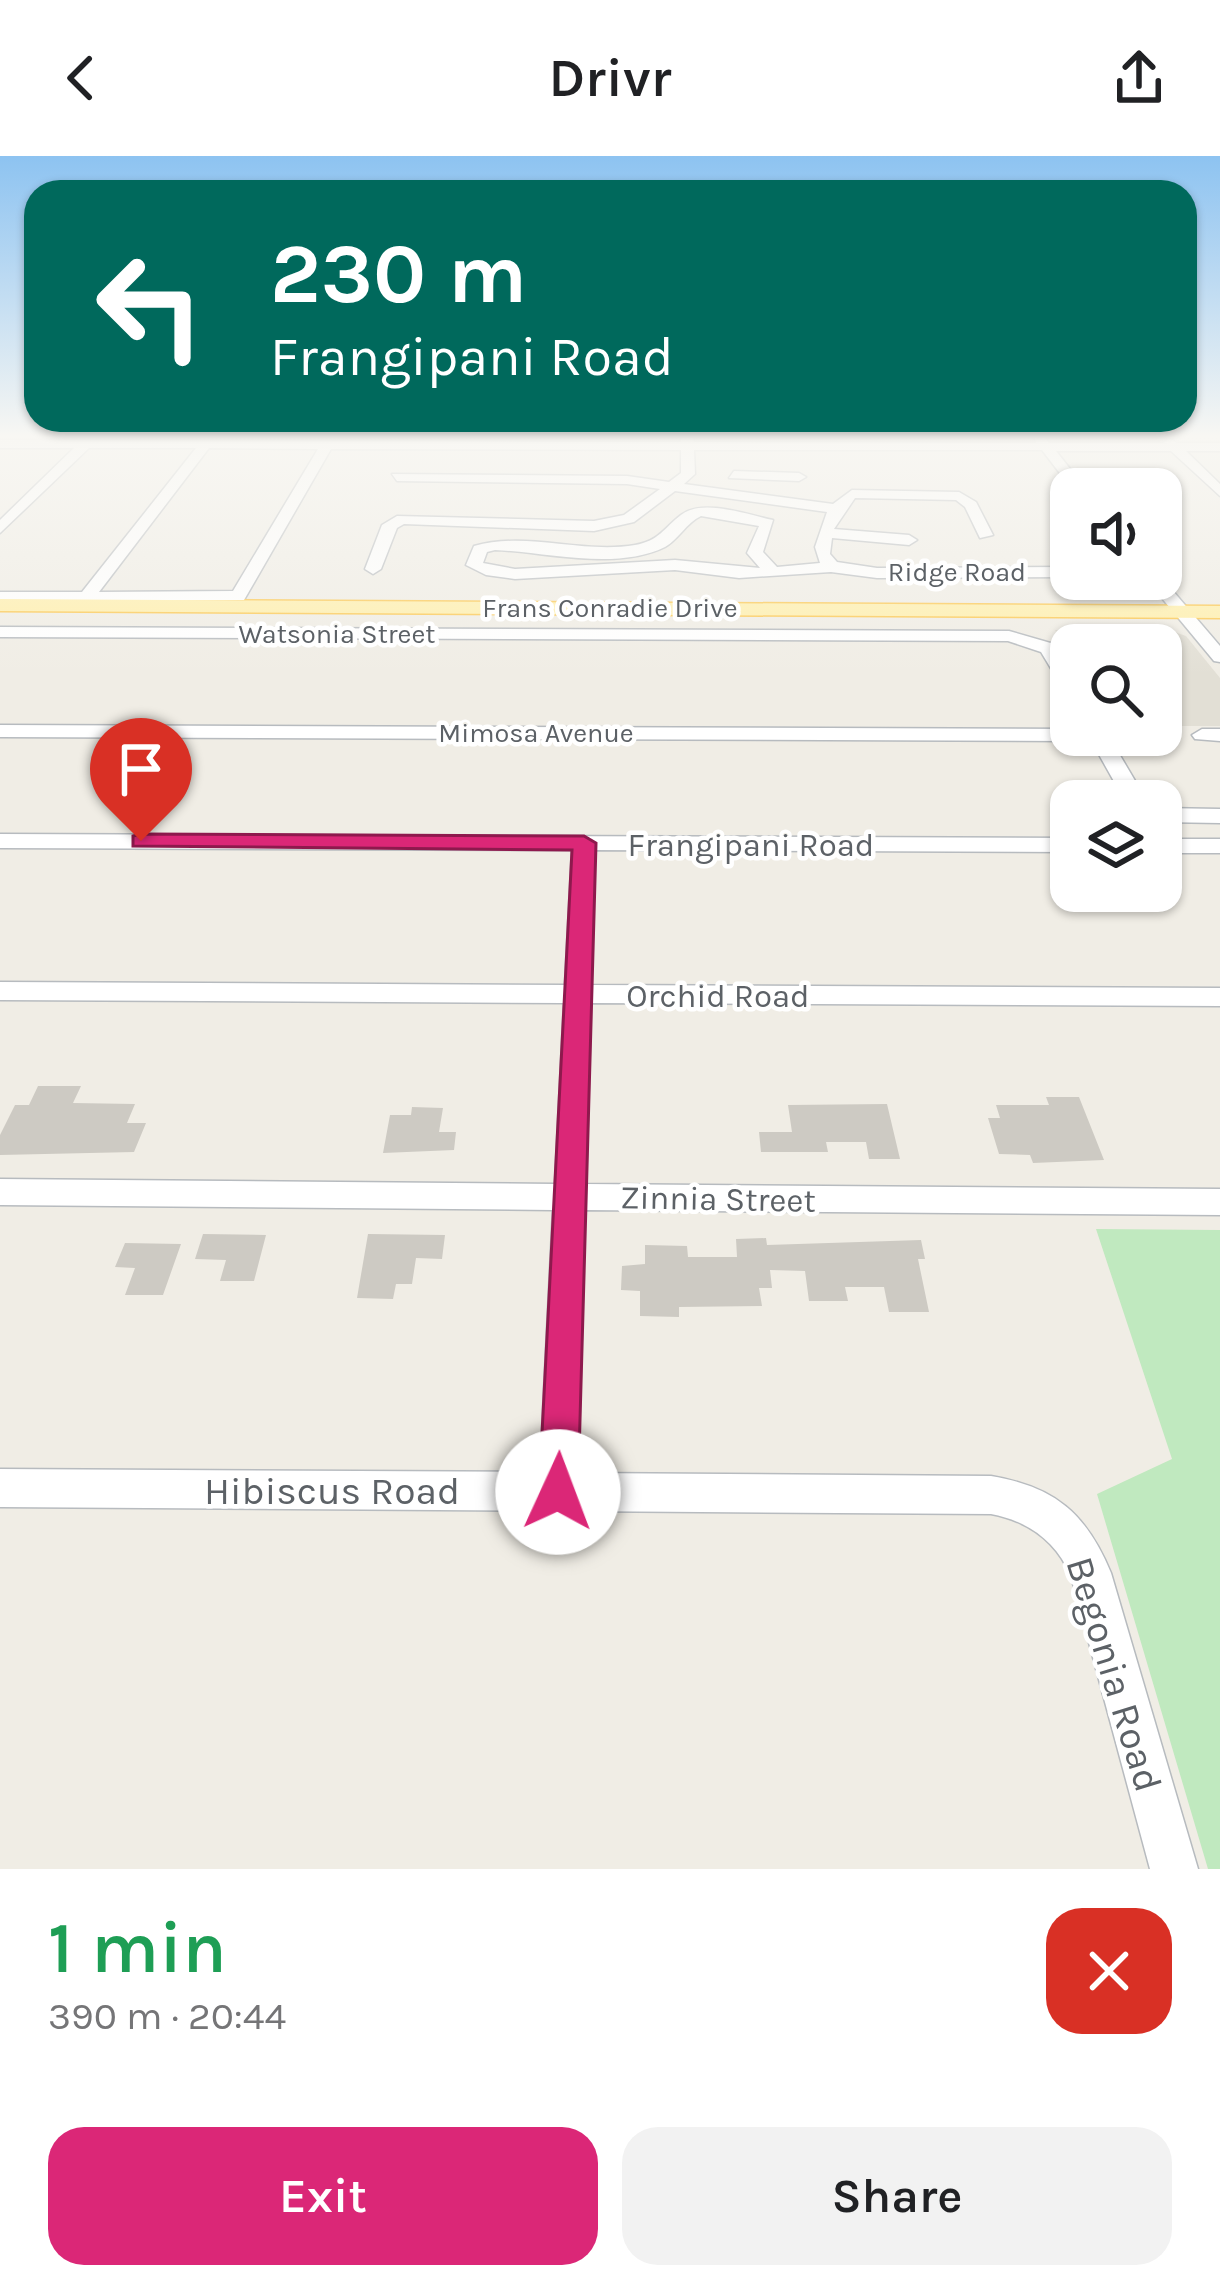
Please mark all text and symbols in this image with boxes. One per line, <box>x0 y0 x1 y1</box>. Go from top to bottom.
icon: back <box>48 45 114 111</box>
icon: share <box>1106 45 1172 111</box>
text: Drivr <box>548 46 672 110</box>
text: 230 m <box>270 225 527 323</box>
icon: left <box>72 228 228 384</box>
text: Frangipani Road <box>270 325 674 389</box>
map controls <box>1050 468 1182 912</box>
button: sound <box>1050 468 1182 600</box>
street label: Ridge Road <box>888 556 1026 588</box>
street label: Frans Conradie Drive <box>482 592 738 624</box>
street label: Watsonia Street <box>239 618 435 650</box>
button: search <box>1050 624 1182 756</box>
street label: Mimosa Avenue <box>438 717 634 749</box>
pin <box>90 718 192 841</box>
icon: arrive <box>108 736 174 802</box>
button: layers <box>1050 780 1182 912</box>
street label: Frangipani Road <box>628 826 874 864</box>
street label: Orchid Road <box>626 977 810 1015</box>
street label: Zinnia Street <box>620 1178 816 1220</box>
position arrow <box>495 1429 621 1555</box>
street label: Hibiscus Road <box>204 1468 460 1514</box>
street label: Begonia Road <box>1056 1551 1172 1797</box>
text: 1 min <box>48 1906 227 1990</box>
button: close <box>1046 1908 1172 2034</box>
text: 390 m · 20:44 <box>48 1993 286 2039</box>
button: Exit <box>48 2127 598 2265</box>
button: Share <box>622 2127 1172 2265</box>

